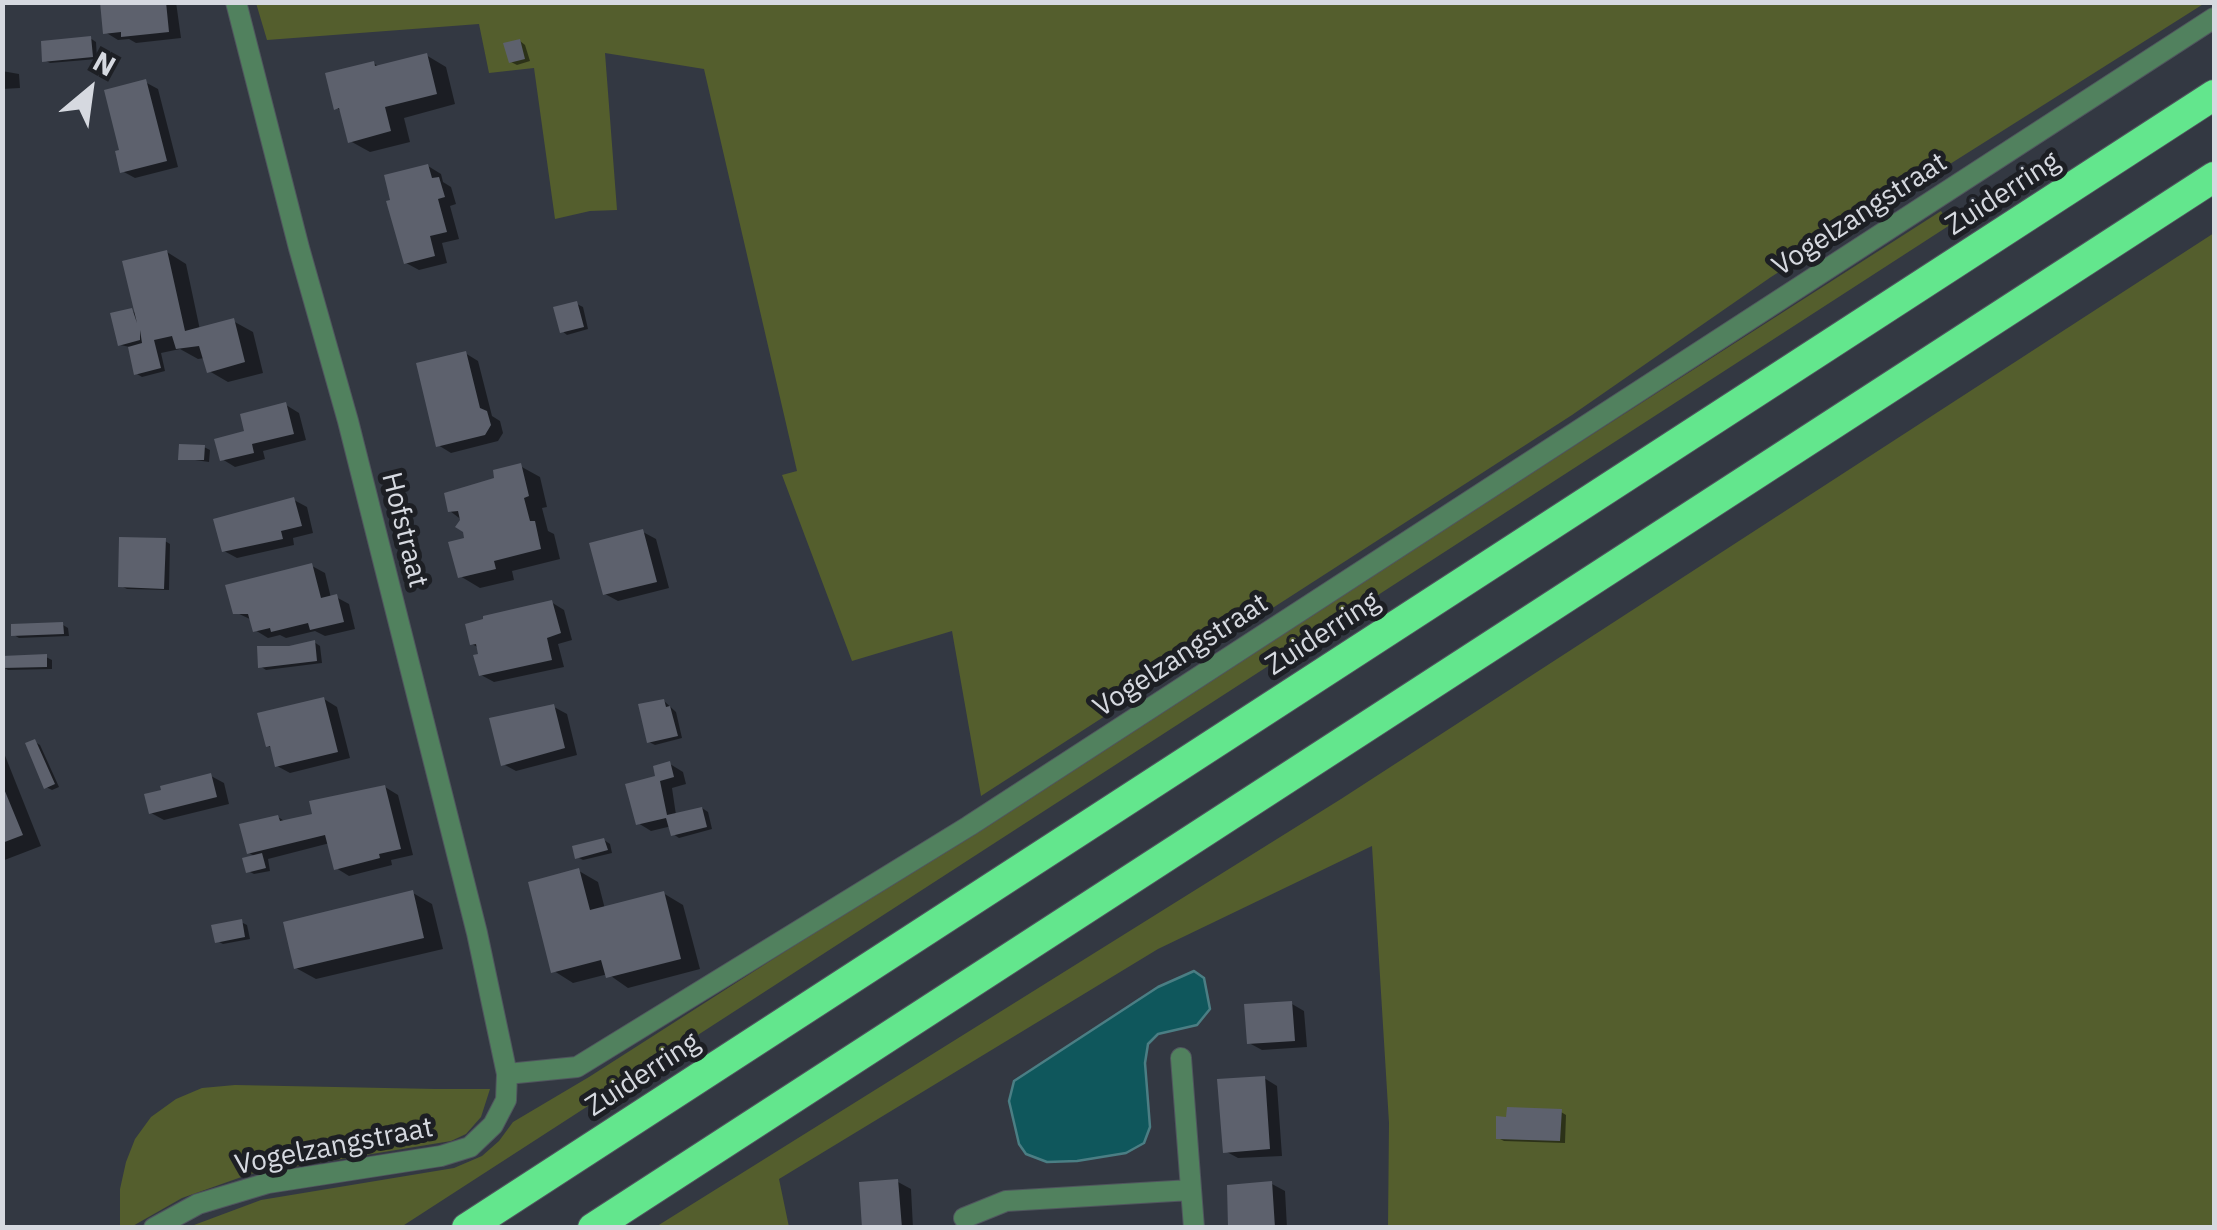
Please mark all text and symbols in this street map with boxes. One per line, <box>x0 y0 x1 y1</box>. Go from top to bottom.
north arrow <box>40 40 140 140</box>
text: N <box>87 42 123 84</box>
street label: Zuiderring <box>1940 145 2066 243</box>
street label: Vogelzangstraat <box>1766 146 1954 284</box>
street label: Hofstraat <box>373 469 435 591</box>
street label: Zuiderring <box>1260 585 1386 683</box>
street label: Vogelzangstraat <box>1087 587 1275 725</box>
street label: Zuiderring <box>580 1026 706 1124</box>
street label: Vogelzangstraat <box>232 1111 436 1183</box>

